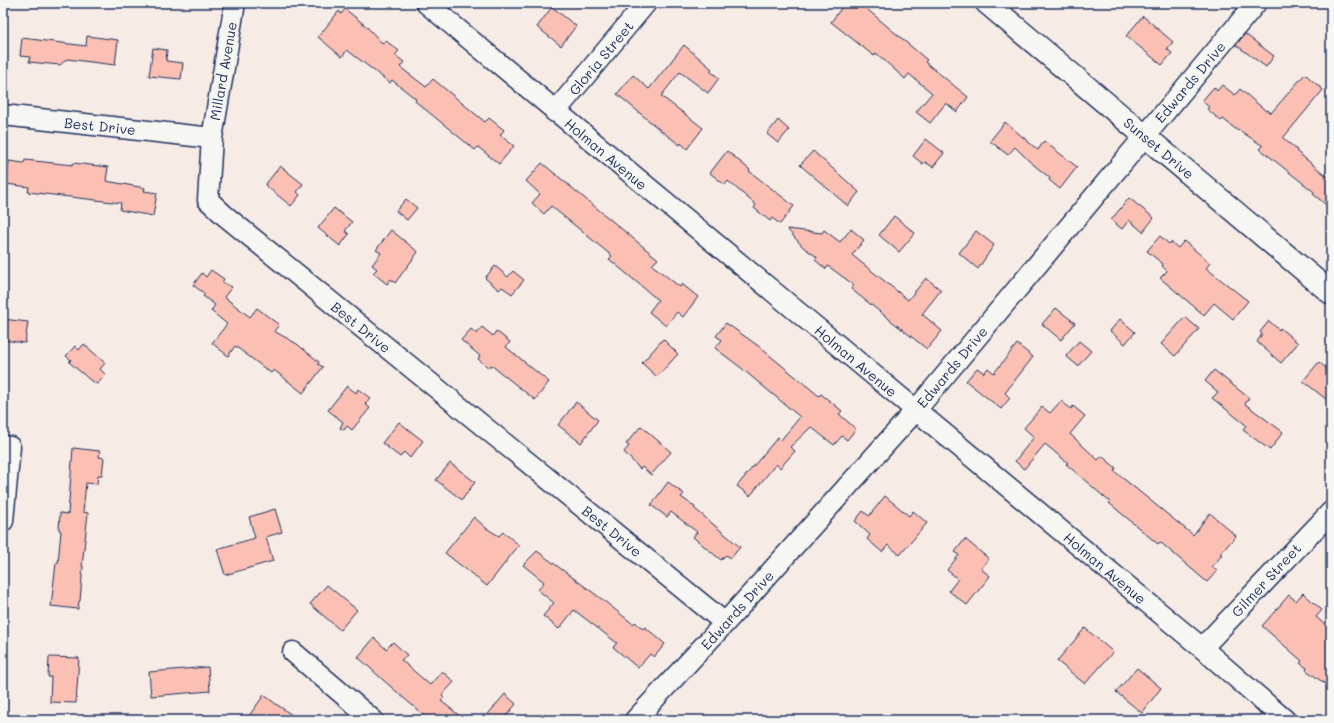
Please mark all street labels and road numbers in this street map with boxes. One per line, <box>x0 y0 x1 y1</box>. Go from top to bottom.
street label: Gloria Street <box>564 17 638 99</box>
street label: Millard Avenue <box>205 20 241 122</box>
street label: Edwards Drive <box>1150 37 1230 127</box>
street label: Best Drive <box>63 113 137 139</box>
street label: Sunset Drive <box>1120 113 1198 183</box>
street label: Holman Avenue <box>561 114 651 194</box>
street label: Best Drive <box>327 297 395 357</box>
street label: Holman Avenue <box>811 321 901 401</box>
street label: Edwards Drive <box>912 322 992 412</box>
street label: Best Drive <box>578 501 646 561</box>
street label: Holman Avenue <box>1060 528 1150 608</box>
street label: Gilmer Street <box>1227 539 1305 621</box>
street label: Edwards Drive <box>696 566 778 654</box>

